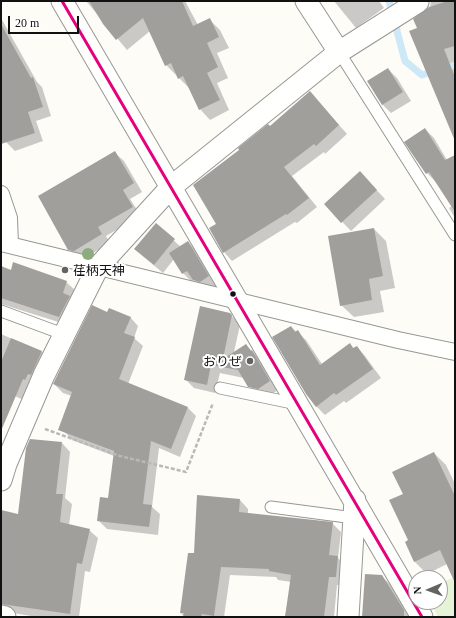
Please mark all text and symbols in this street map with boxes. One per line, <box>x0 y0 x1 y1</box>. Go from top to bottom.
scale bar <box>10 8 81 34</box>
text: 20 m <box>15 16 39 30</box>
place label: 荏柄天神 <box>73 262 125 278</box>
marker: 荏柄天神 <box>60 265 70 275</box>
unlabelled marker <box>228 289 238 299</box>
place label: おりぜ <box>203 353 242 369</box>
marker: おりぜ <box>245 356 255 366</box>
north arrow <box>408 570 448 610</box>
text: N <box>411 586 423 595</box>

